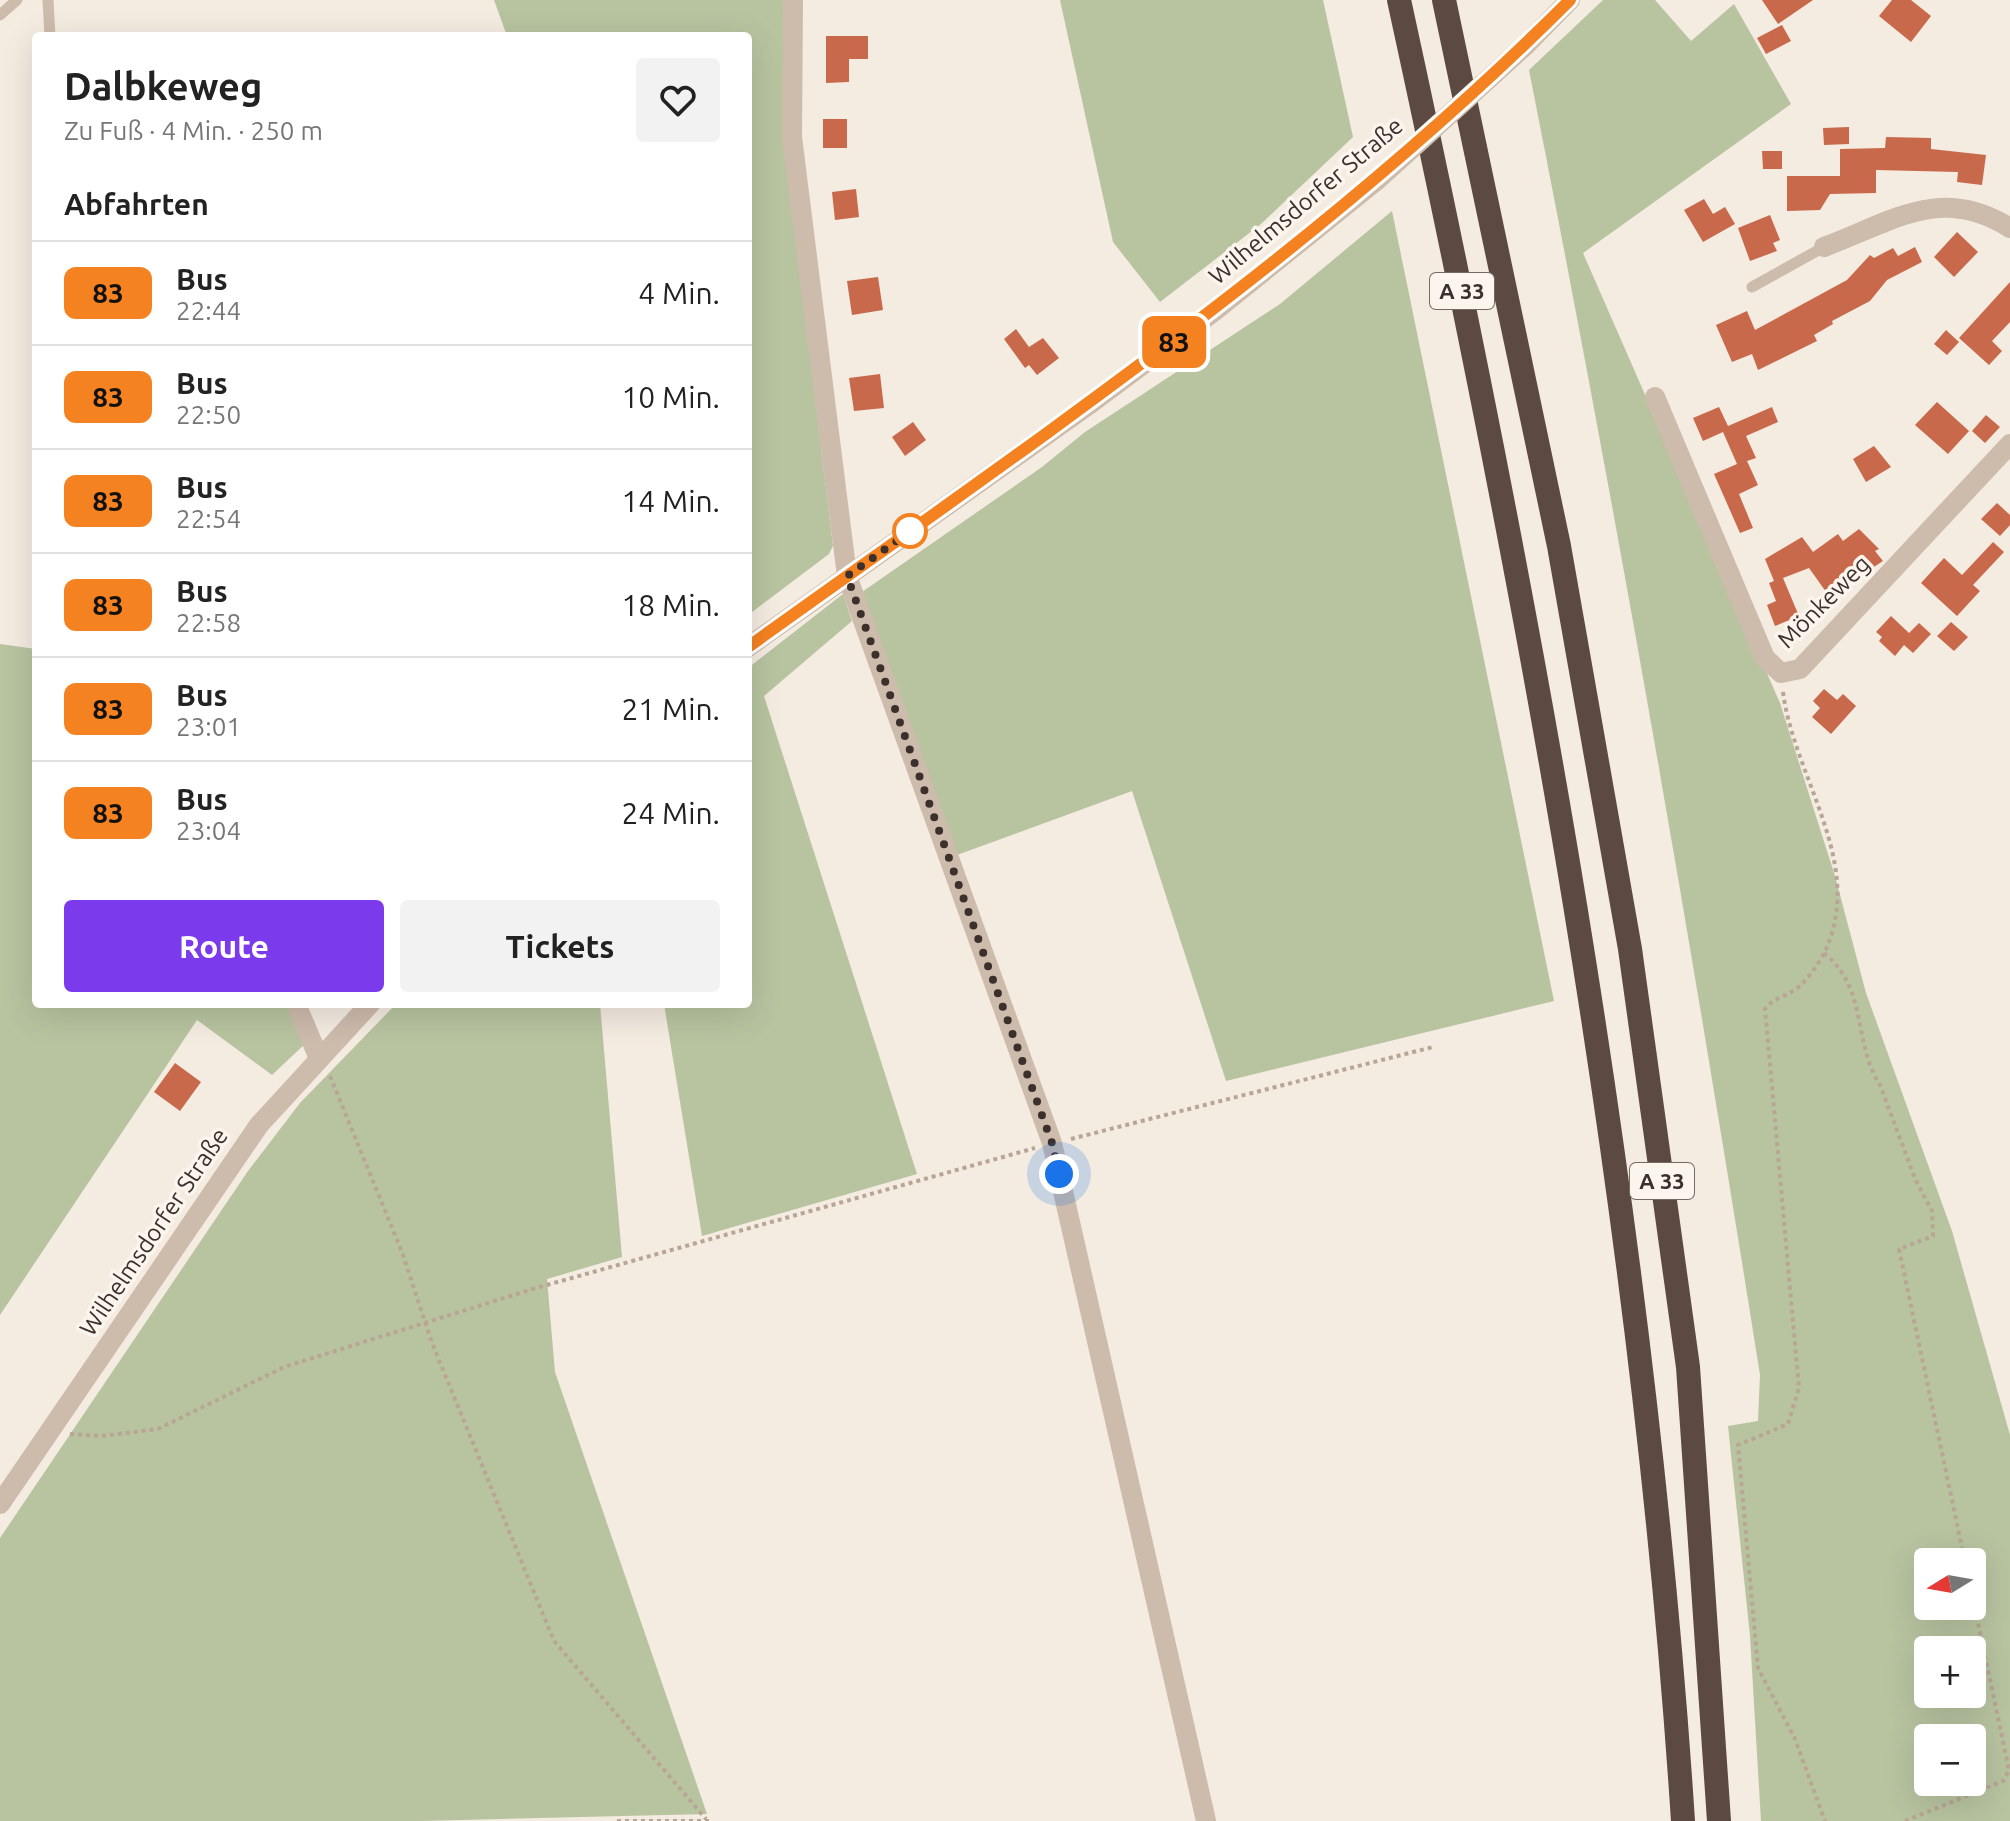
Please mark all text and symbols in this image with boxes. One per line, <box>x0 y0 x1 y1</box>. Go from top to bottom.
button: heart <box>636 58 720 142</box>
text: Dalbkeweg <box>64 65 262 107</box>
street label: Wilhelmsdorfer Straße <box>1203 112 1408 290</box>
text: Zu Fuß · 4 Min. · 250 m <box>64 116 323 145</box>
text: Abfahrten <box>64 187 209 221</box>
text: Bus <box>176 262 228 296</box>
road number: A 33 <box>1430 273 1494 309</box>
text: 4 Min. <box>638 276 720 310</box>
text: 83 <box>92 277 124 308</box>
text: 22:44 <box>176 296 241 325</box>
line badge: 83 <box>1138 316 1210 368</box>
text: 83 <box>1158 326 1190 357</box>
text: Bus <box>176 366 228 400</box>
text: 10 Min. <box>621 380 720 414</box>
text: 83 <box>92 381 124 412</box>
text: 22:50 <box>176 400 241 429</box>
text: Bus <box>176 470 228 504</box>
text: 14 Min. <box>621 484 720 518</box>
text: 83 <box>92 485 124 516</box>
text: 22:54 <box>176 504 241 533</box>
unlabelled marker <box>893 514 927 548</box>
street label: Mönkeweg <box>1772 550 1875 653</box>
text: Bus <box>176 574 228 608</box>
text: 18 Min. <box>621 588 720 622</box>
text: 83 <box>92 589 124 620</box>
text: 22:58 <box>176 608 241 637</box>
text: Bus <box>176 678 228 712</box>
text: 21 Min. <box>621 692 720 726</box>
text: 83 <box>92 693 124 724</box>
text: 23:01 <box>176 712 241 741</box>
text: Bus <box>176 782 228 816</box>
text: 24 Min. <box>621 796 720 830</box>
text: 83 <box>92 797 124 828</box>
text: 23:04 <box>176 816 241 845</box>
button: Route <box>64 900 384 992</box>
button: Tickets <box>400 900 720 992</box>
street label: Wilhelmsdorfer Straße <box>74 1123 233 1341</box>
your location <box>1039 1154 1079 1194</box>
road number: A 33 <box>1630 1163 1694 1199</box>
north arrow <box>1914 1548 1986 1620</box>
map controls <box>1914 1548 1986 1796</box>
button: + <box>1914 1636 1986 1708</box>
button: − <box>1914 1724 1986 1796</box>

